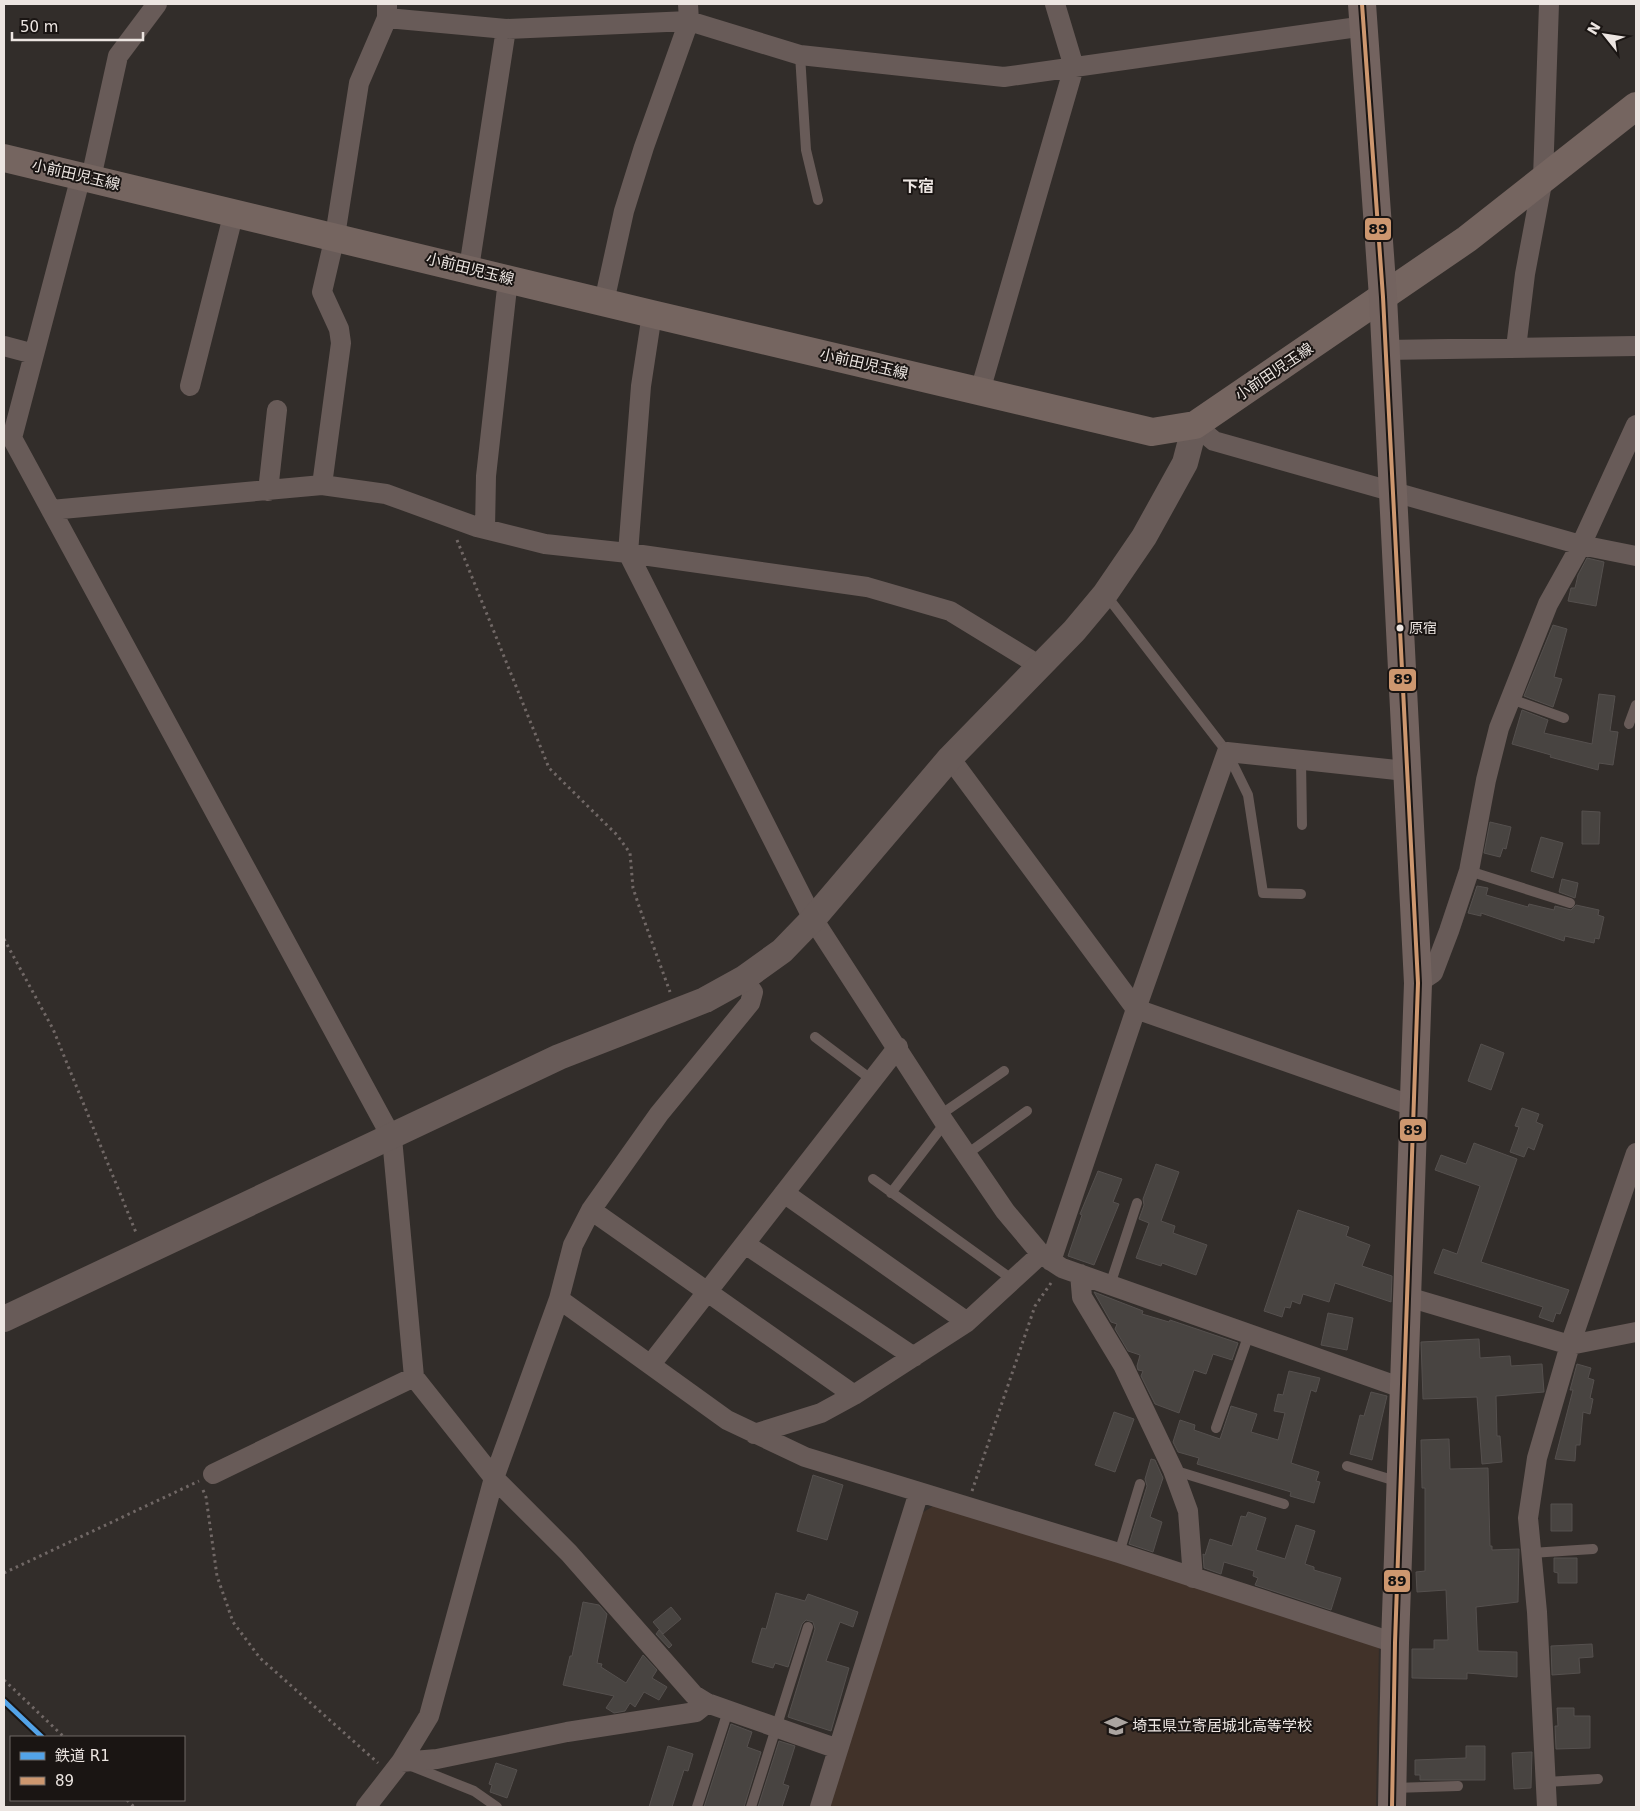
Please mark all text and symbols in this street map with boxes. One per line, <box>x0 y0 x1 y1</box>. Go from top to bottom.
scale bar <box>12 10 144 42</box>
north arrow <box>1580 10 1630 60</box>
text: 50 m <box>20 18 58 36</box>
text: N <box>1584 19 1604 38</box>
street label: 小前田児玉線 <box>30 156 122 194</box>
district label: 下宿 <box>902 177 934 196</box>
line badge: 89 <box>1364 217 1392 241</box>
text: 89 <box>1368 221 1388 237</box>
street label: 小前田児玉線 <box>424 249 516 289</box>
street label: 小前田児玉線 <box>1232 339 1316 405</box>
street label: 小前田児玉線 <box>818 345 910 383</box>
place label: 原宿 <box>1409 620 1437 636</box>
marker: 原宿 <box>1395 623 1405 633</box>
line badge: 89 <box>1388 668 1417 692</box>
text: 89 <box>1393 671 1413 687</box>
line badge: 89 <box>1399 1118 1427 1142</box>
text: 89 <box>1403 1122 1423 1138</box>
line badge: 89 <box>1383 1569 1411 1593</box>
text: 89 <box>1387 1573 1407 1589</box>
school or university icon: 埼玉県立寄居城北高等学校 <box>1103 1713 1129 1739</box>
place label: 埼玉県立寄居城北高等学校 <box>1132 1717 1312 1735</box>
legend <box>10 1736 185 1801</box>
text: 鉄道 R1 <box>55 1747 110 1765</box>
text: 89 <box>55 1772 74 1790</box>

